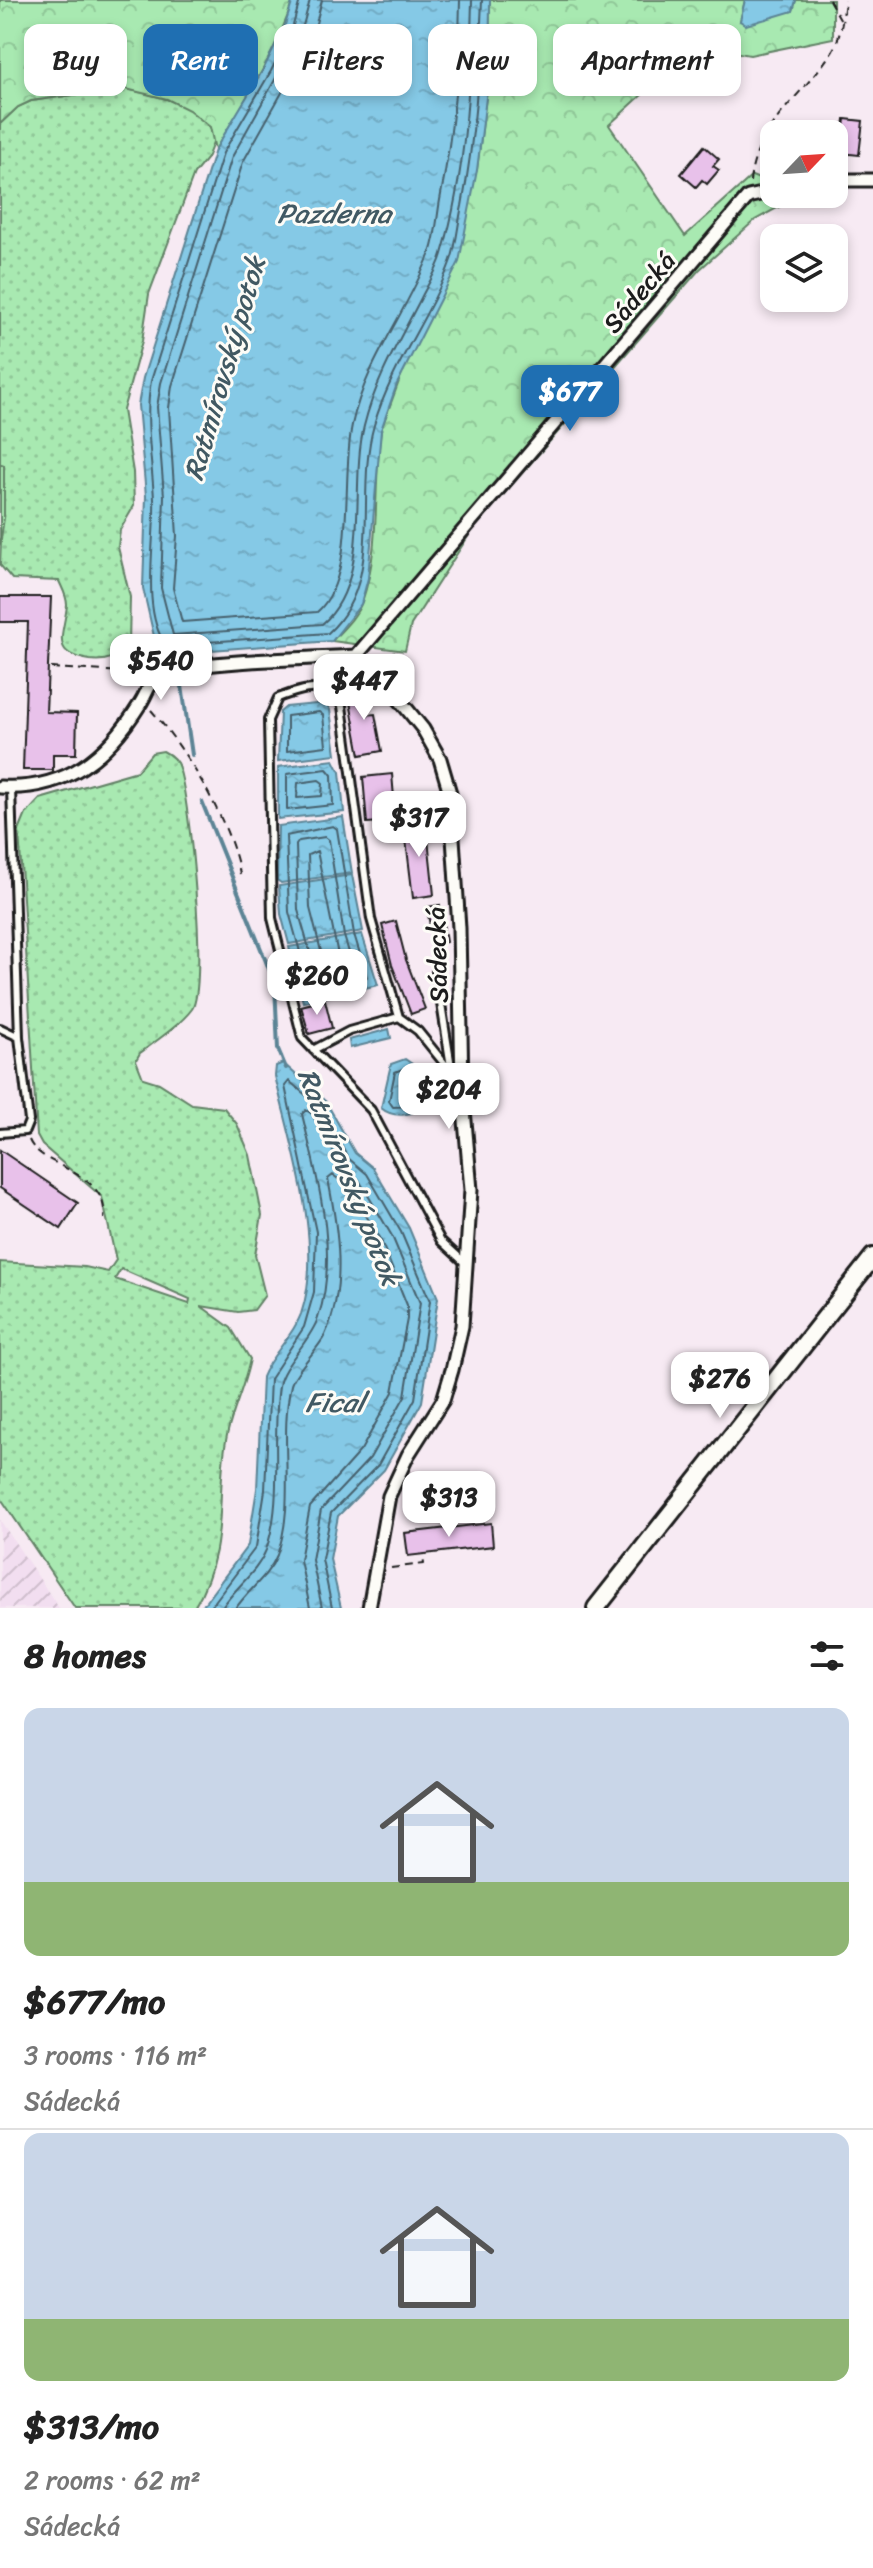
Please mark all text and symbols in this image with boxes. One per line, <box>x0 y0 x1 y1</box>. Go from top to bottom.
chip: Buy <box>24 24 127 96</box>
chip: Rent <box>143 24 258 96</box>
chip: Filters <box>274 24 412 96</box>
chip: New <box>428 24 537 96</box>
chip: Apartment <box>553 24 741 96</box>
north arrow <box>760 120 848 208</box>
map controls <box>760 120 848 312</box>
water label: Pazderna <box>277 189 394 238</box>
button: layers <box>760 224 848 312</box>
street label: Sádecká <box>590 240 688 344</box>
water label: Ratmírovský potok <box>169 248 280 486</box>
pin: $677 <box>523 365 617 433</box>
text: $677 <box>539 368 601 414</box>
pin: $540 <box>114 634 208 702</box>
text: $540 <box>128 637 194 683</box>
pin: $447 <box>317 654 411 722</box>
text: $447 <box>332 657 396 703</box>
pin: $317 <box>372 791 466 859</box>
text: $317 <box>390 794 448 840</box>
street label: Sádecká <box>412 906 462 1004</box>
pin: $260 <box>270 949 364 1017</box>
text: $260 <box>285 952 349 998</box>
water label: Ratmírovský potok <box>284 1061 416 1295</box>
pin: $204 <box>402 1063 496 1131</box>
text: $204 <box>416 1066 482 1112</box>
pin: $276 <box>673 1352 767 1420</box>
text: $276 <box>689 1355 751 1401</box>
water label: Fical <box>306 1378 371 1427</box>
pin: $313 <box>402 1471 496 1539</box>
text: $313 <box>420 1474 478 1520</box>
text: 8 homes <box>24 1626 146 1686</box>
icon: filters <box>805 1634 849 1678</box>
icon: home <box>365 1760 509 1904</box>
text: $677/mo <box>24 1972 165 2032</box>
text: 3 rooms · 116 m² <box>24 2032 207 2078</box>
text: Sádecká <box>24 2078 120 2124</box>
icon: home <box>365 2185 509 2329</box>
text: $313/mo <box>24 2397 159 2457</box>
text: 2 rooms · 62 m² <box>24 2457 201 2503</box>
text: Sádecká <box>24 2503 120 2549</box>

